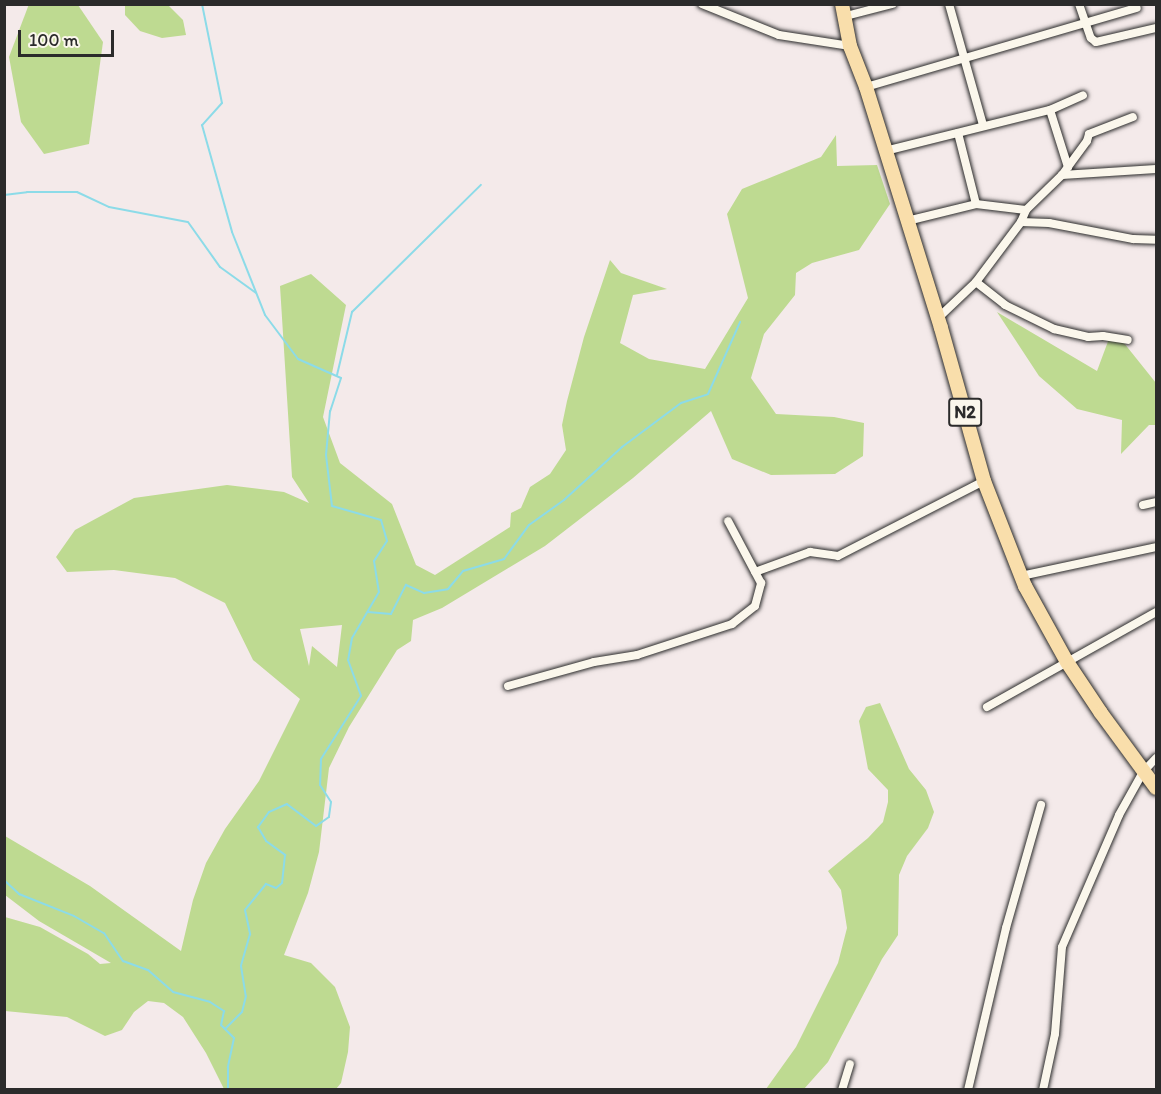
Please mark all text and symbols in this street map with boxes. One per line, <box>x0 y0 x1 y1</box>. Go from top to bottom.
scale bar <box>21 18 117 56</box>
text: 100 m <box>29 29 79 51</box>
road number: N2 <box>947 397 983 427</box>

